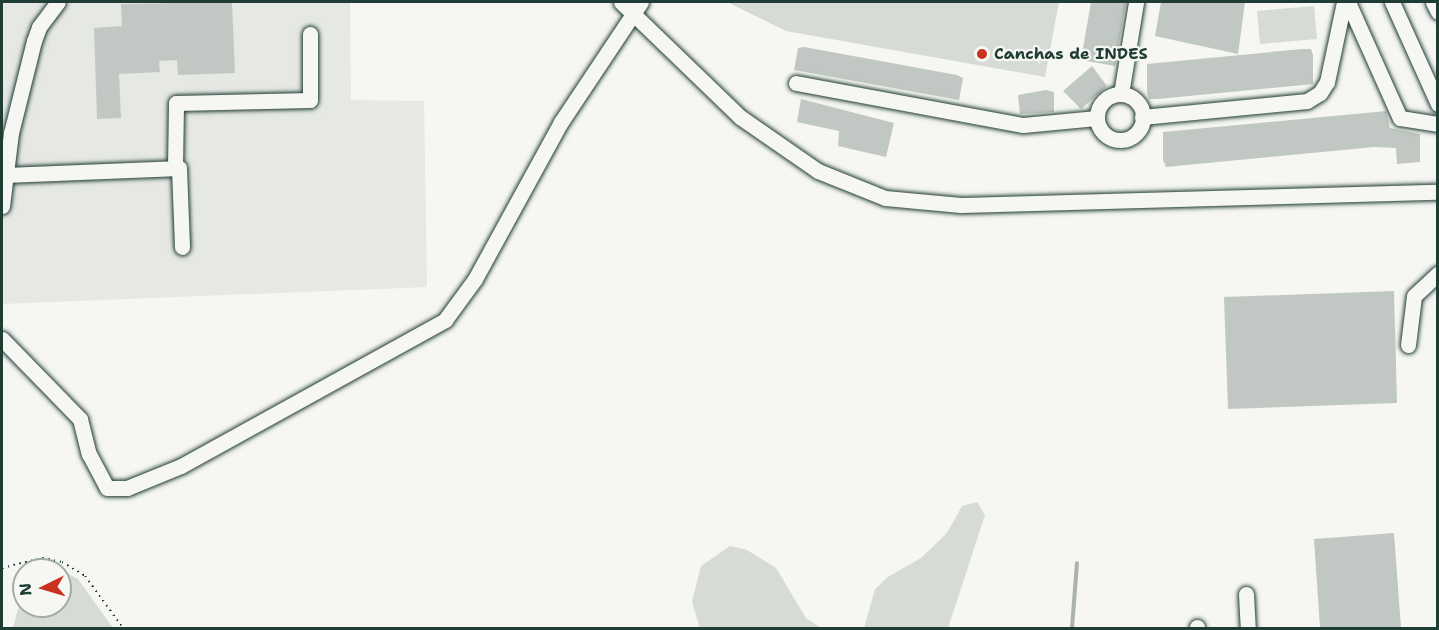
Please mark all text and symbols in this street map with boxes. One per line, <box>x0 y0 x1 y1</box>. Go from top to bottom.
place label: Canchas de INDES <box>994 44 1148 64</box>
marker: Canchas de INDES <box>975 47 989 61</box>
north arrow <box>12 558 72 618</box>
text: N <box>15 582 37 597</box>

